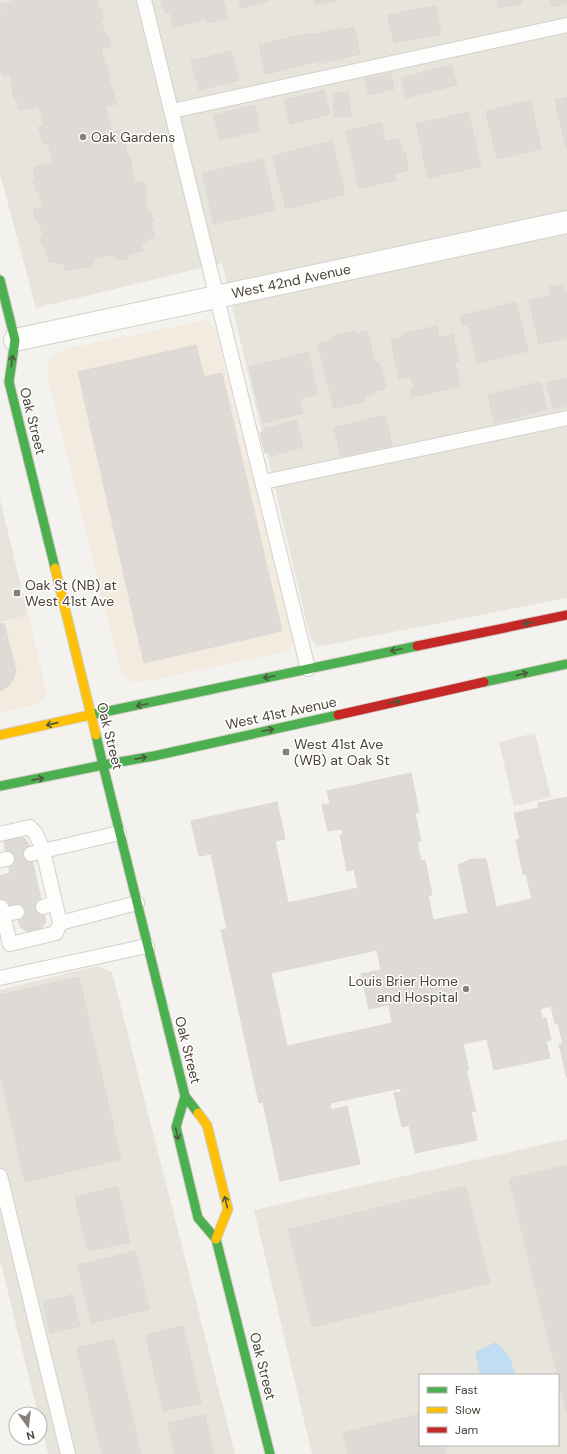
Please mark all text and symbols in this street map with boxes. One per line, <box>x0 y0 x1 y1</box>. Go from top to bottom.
place label: Oak Gardens <box>91 128 175 146</box>
marker: Oak Gardens <box>78 132 88 142</box>
street label: West 42nd Avenue <box>230 260 352 302</box>
one-way arrow <box>8 354 16 367</box>
street label: Oak Street <box>16 385 50 457</box>
place label: Oak St (NB) at West 41st Ave <box>25 576 117 610</box>
marker: Oak St (NB) at West 41st Ave <box>12 588 22 598</box>
one-way arrow <box>523 619 536 627</box>
one-way arrow <box>390 647 403 655</box>
one-way arrow <box>515 670 528 678</box>
one-way arrow <box>262 674 275 682</box>
street label: West 41st Avenue <box>224 692 338 734</box>
one-way arrow <box>388 698 401 706</box>
street label: Oak Street <box>93 700 127 772</box>
one-way arrow <box>136 702 149 710</box>
one-way arrow <box>46 721 59 729</box>
one-way arrow <box>261 726 274 734</box>
place label: West 41st Ave (WB) at Oak St <box>294 735 390 769</box>
marker: West 41st Ave (WB) at Oak St <box>281 747 291 757</box>
one-way arrow <box>134 754 147 762</box>
one-way arrow <box>31 774 44 782</box>
place label: Louis Brier Home and Hospital <box>348 972 458 1006</box>
marker: Louis Brier Home and Hospital <box>461 984 471 994</box>
street label: Oak Street <box>171 1014 205 1086</box>
one-way arrow <box>174 1127 182 1140</box>
one-way arrow <box>222 1196 229 1209</box>
street label: Oak Street <box>246 1330 280 1402</box>
legend <box>419 1374 559 1446</box>
text: Fast <box>455 1382 478 1398</box>
text: Slow <box>455 1402 481 1418</box>
north arrow <box>8 1406 48 1446</box>
text: Jam <box>455 1422 478 1438</box>
text: N <box>25 1428 36 1443</box>

